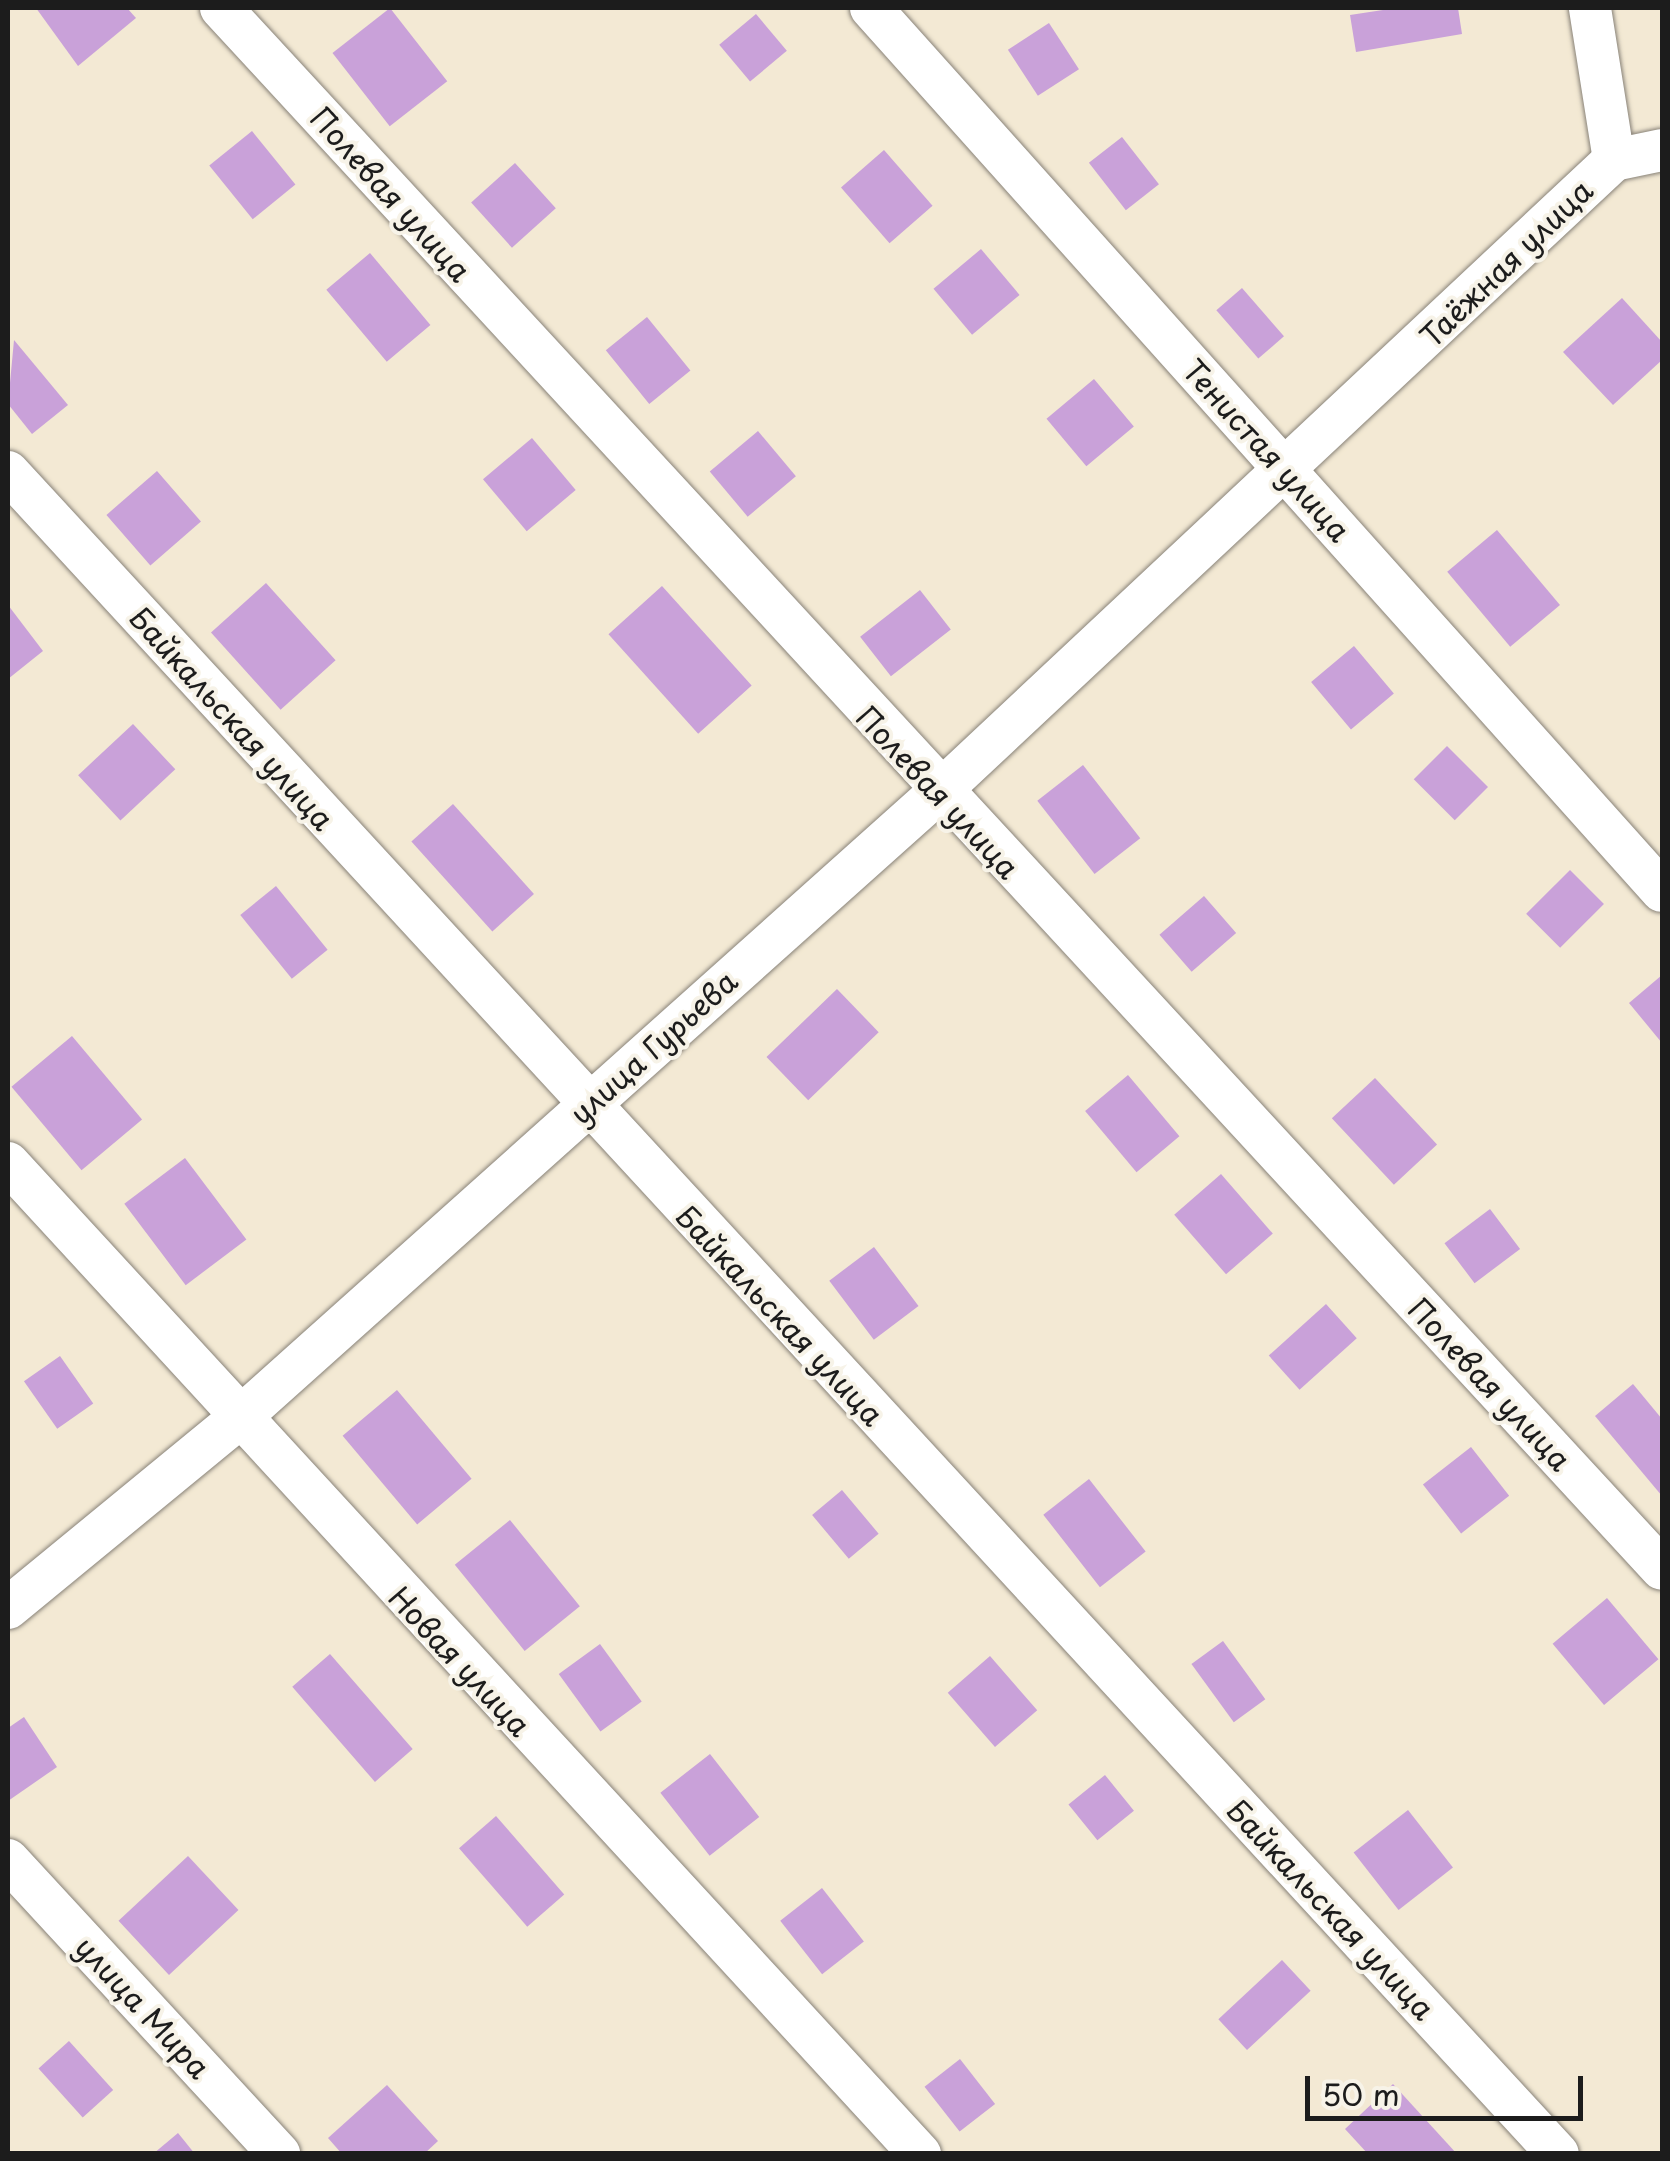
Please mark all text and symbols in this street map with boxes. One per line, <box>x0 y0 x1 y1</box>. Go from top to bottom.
street label: Полевая улица <box>303 99 479 289</box>
street label: Таёжная улица <box>1412 171 1600 355</box>
street label: Тенистая улица <box>1176 352 1358 548</box>
street label: Байкальская улица <box>121 598 343 838</box>
street label: Полевая улица <box>849 698 1027 886</box>
street label: улица Гурьева <box>561 962 745 1132</box>
street label: Байкальская улица <box>668 1197 892 1433</box>
street label: Полевая улица <box>1401 1290 1579 1478</box>
street label: Новая улица <box>381 1579 539 1743</box>
street label: Байкальская улица <box>1219 1791 1443 2027</box>
street label: улица Мира <box>68 1928 218 2086</box>
scale bar <box>1310 2056 1588 2118</box>
text: 50 m <box>1322 2071 1400 2116</box>

